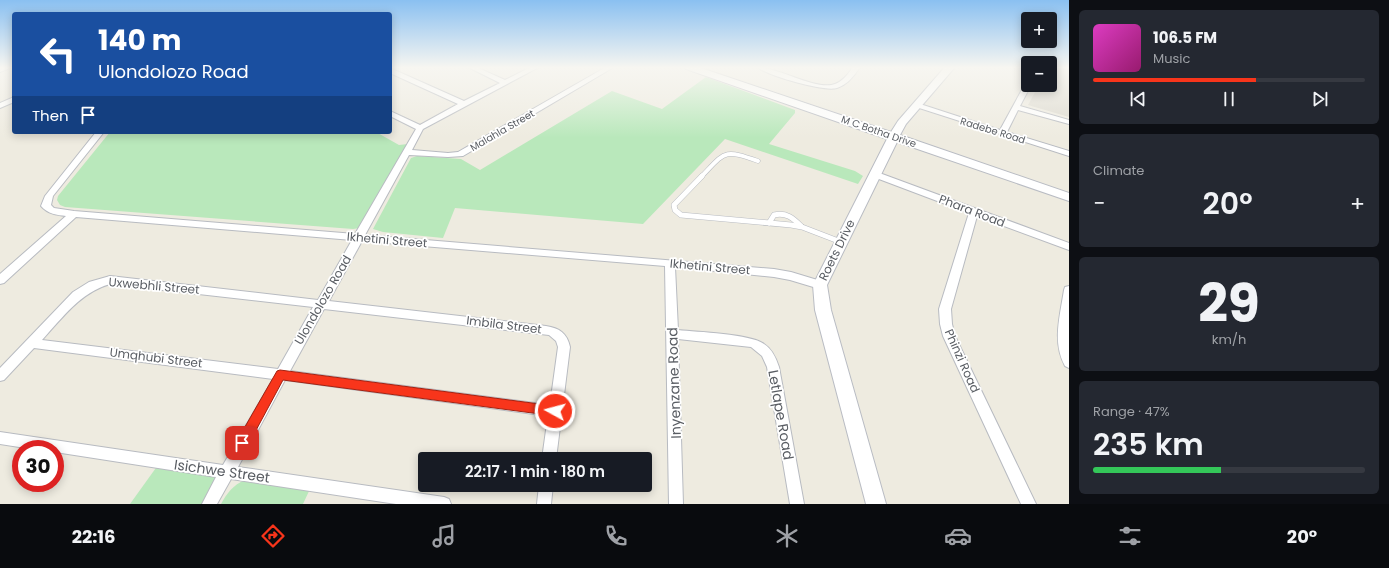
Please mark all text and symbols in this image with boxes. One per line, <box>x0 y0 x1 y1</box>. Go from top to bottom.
map controls <box>1021 12 1057 92</box>
button: + <box>1021 12 1057 48</box>
text: 140 m <box>98 21 181 60</box>
text: 106.5 FM <box>1153 27 1217 48</box>
icon: left <box>32 28 84 80</box>
text: Music <box>1153 49 1190 68</box>
button: − <box>1021 56 1057 92</box>
text: Ulondolozo Road <box>98 59 249 84</box>
icon: previous <box>1127 88 1149 110</box>
icon: pause <box>1218 88 1240 110</box>
icon: next <box>1309 88 1331 110</box>
icon: arrive <box>77 104 99 126</box>
text: Then <box>32 105 69 126</box>
street label: Malahla Street <box>467 106 538 155</box>
street label: M C Botha Drive <box>839 112 919 151</box>
street label: Radebe Road <box>958 113 1027 148</box>
text: Climate <box>1093 161 1144 180</box>
text: 20° <box>1203 182 1253 225</box>
text: − <box>1093 188 1105 219</box>
text: + <box>1350 188 1365 219</box>
street label: Phara Road <box>937 190 1008 231</box>
street label: Roets Drive <box>814 216 859 283</box>
street label: Ikhetini Street <box>346 228 428 251</box>
street label: Ulondolozo Road <box>290 252 355 347</box>
street label: Ikhetini Street <box>669 255 751 278</box>
text: 29 <box>1198 267 1260 340</box>
street label: Uxwebhli Street <box>108 273 200 298</box>
street label: Imbila Street <box>465 311 543 338</box>
street label: Phinzi Road <box>941 326 984 395</box>
street label: Inyenzane Road <box>662 327 686 439</box>
text: km/h <box>1212 330 1246 349</box>
street label: Umqhubi Street <box>109 343 203 372</box>
street label: Letlape Road <box>763 368 799 462</box>
position arrow <box>534 390 576 432</box>
text: Range · 47% <box>1093 402 1170 421</box>
text: 235 km <box>1093 423 1204 466</box>
pin <box>225 426 259 460</box>
icon: arrive <box>231 432 253 454</box>
speed limit sign: 30 <box>12 440 64 492</box>
street label: Isichwe Street <box>173 454 271 488</box>
text: 22:17 · 1 min · 180 m <box>465 461 605 482</box>
icon: directions <box>259 522 287 550</box>
icon: music <box>430 522 458 550</box>
icon: phone <box>602 522 630 550</box>
icon: climate <box>773 522 801 550</box>
icon: car <box>944 522 972 550</box>
icon: filters <box>1116 522 1144 550</box>
text: 22:16 <box>72 524 116 549</box>
text: 20° <box>1287 524 1317 549</box>

